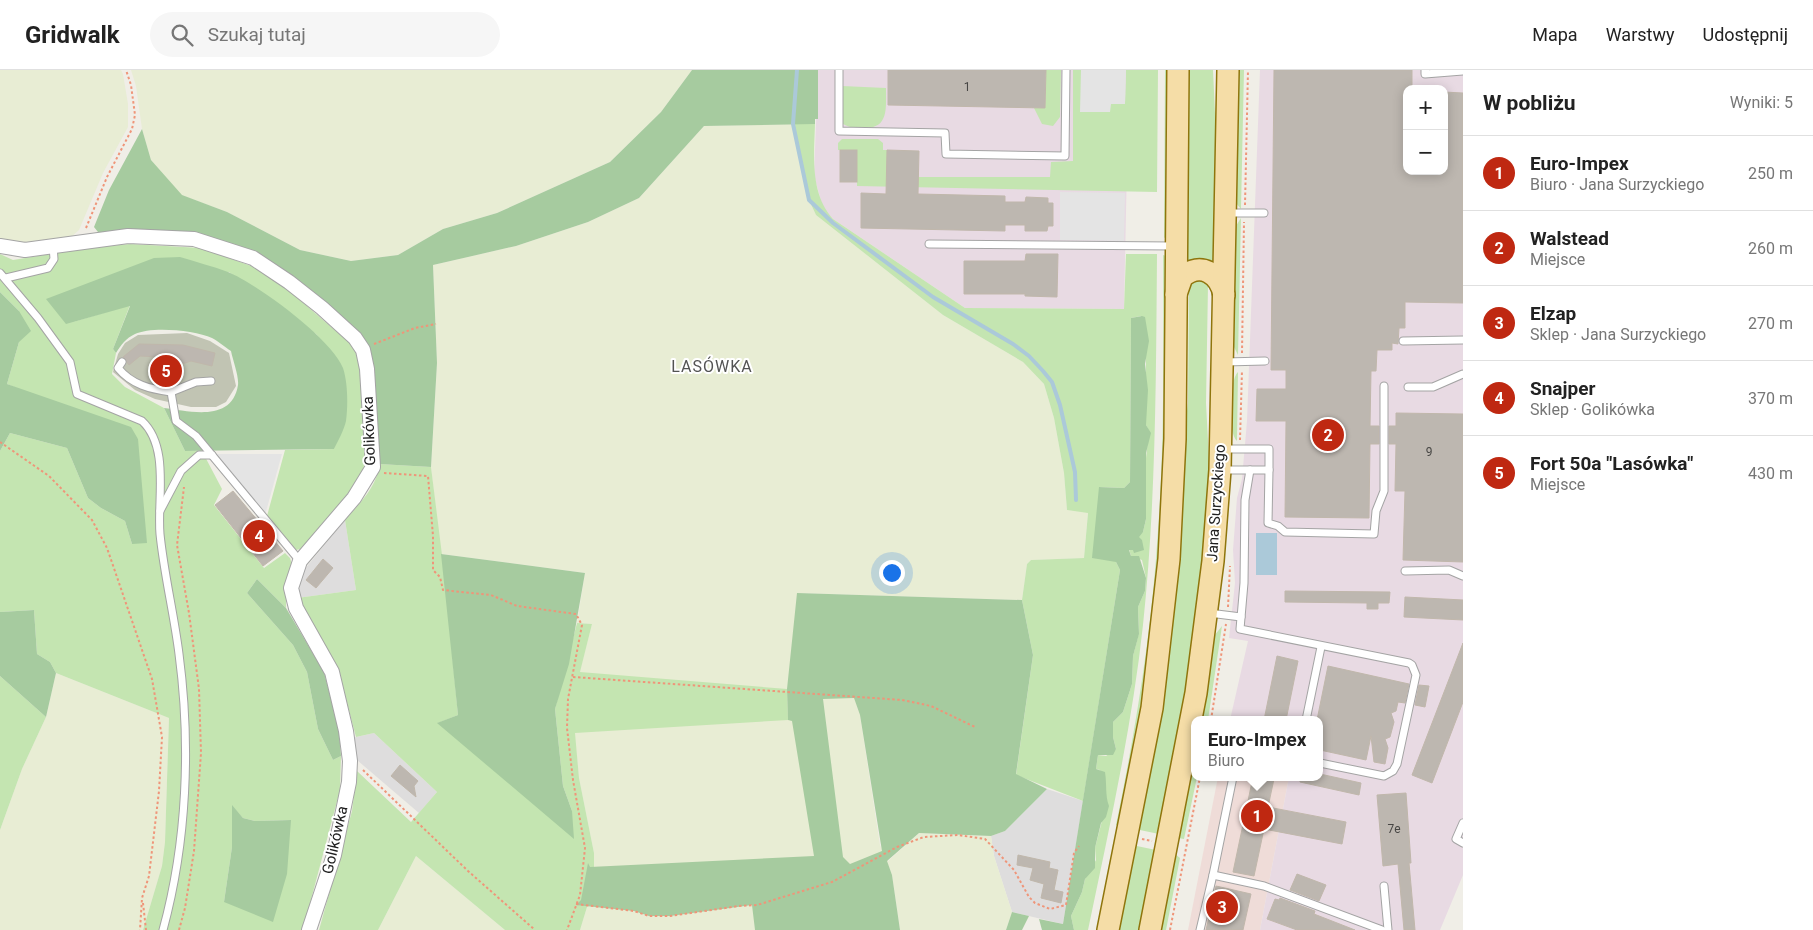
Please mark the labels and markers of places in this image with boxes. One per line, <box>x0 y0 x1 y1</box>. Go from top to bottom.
pin: 5 <box>150 352 182 390</box>
pin: 2 <box>1312 416 1344 454</box>
pin: 4 <box>243 517 275 555</box>
pin: 1 <box>1241 797 1273 835</box>
pin: 3 <box>1206 888 1238 926</box>

